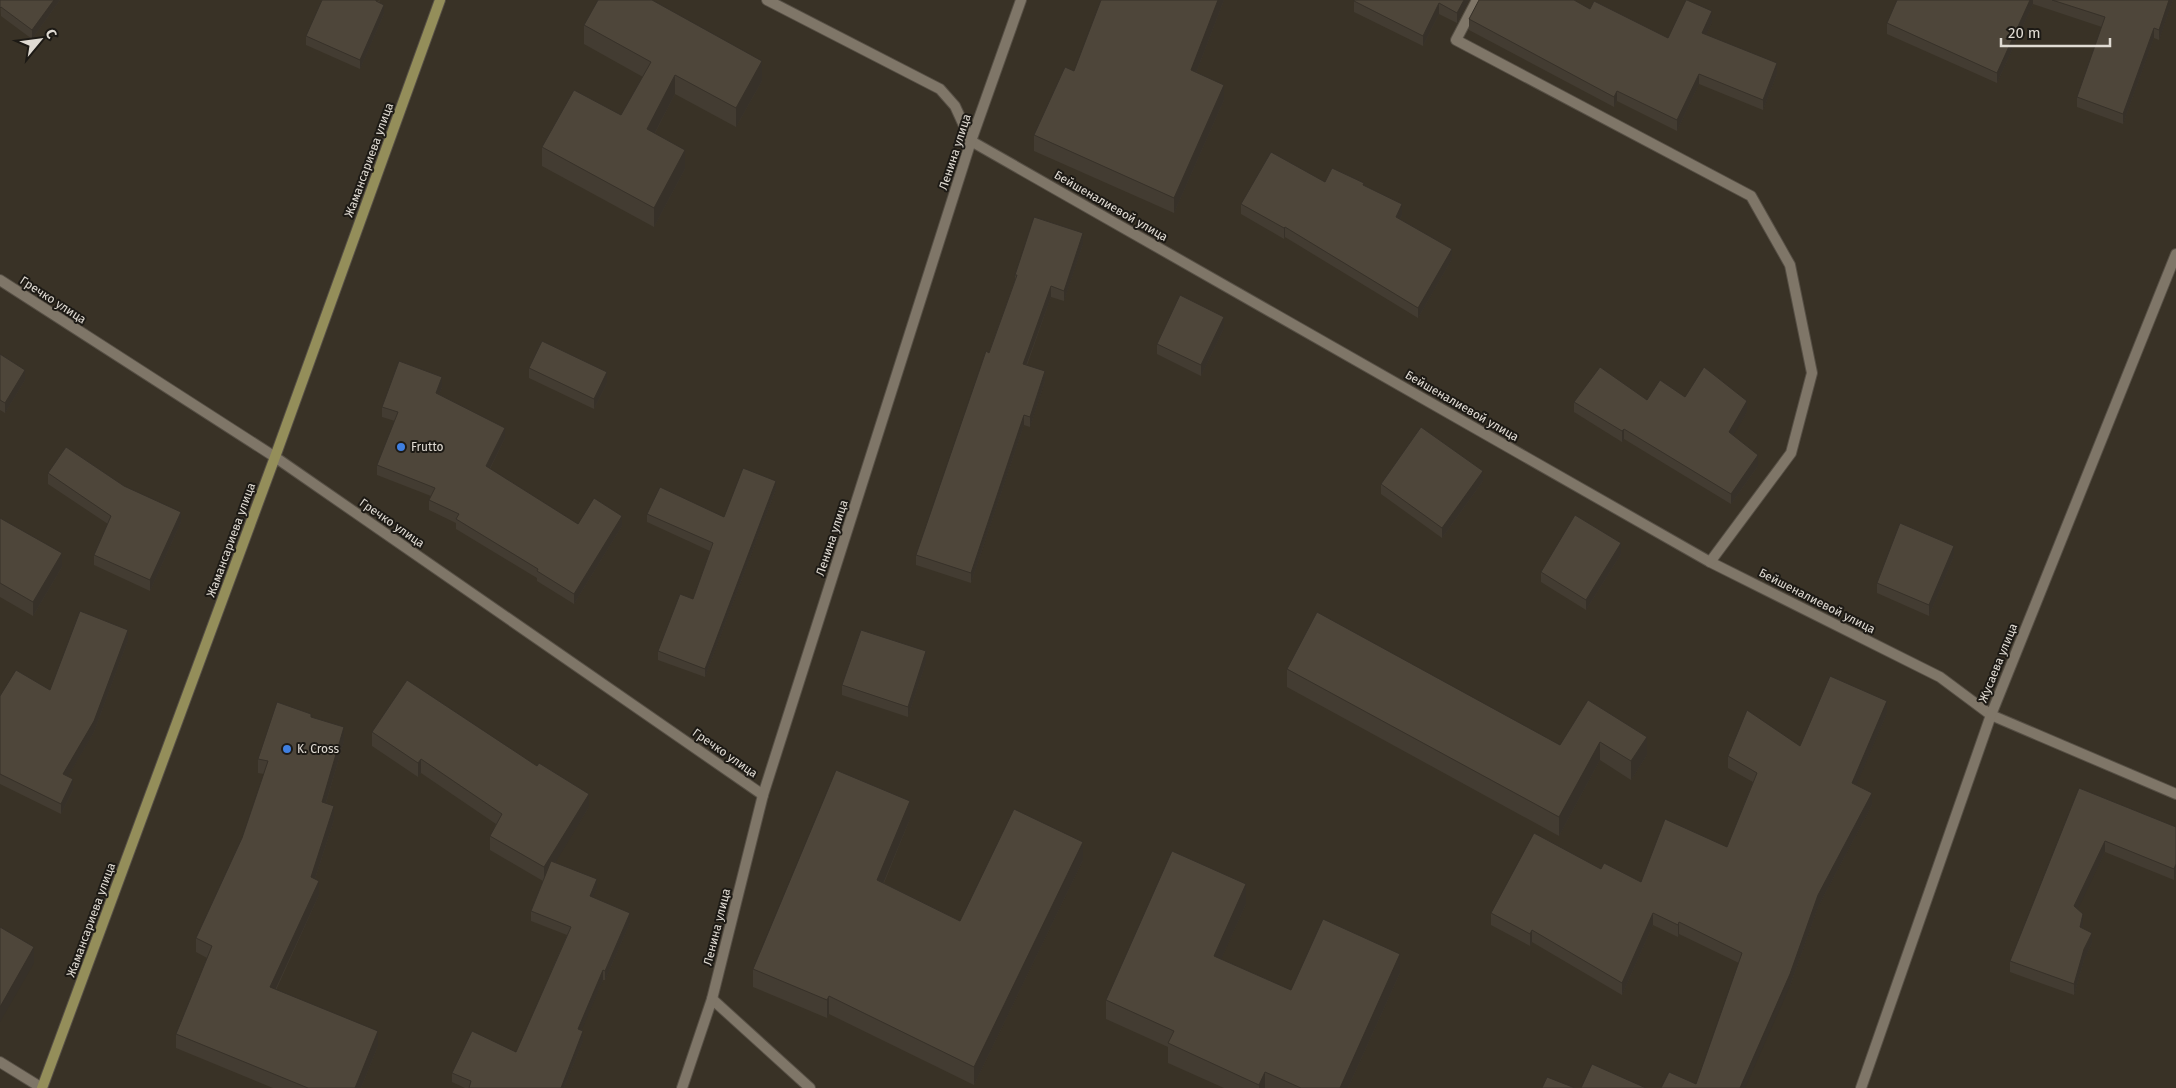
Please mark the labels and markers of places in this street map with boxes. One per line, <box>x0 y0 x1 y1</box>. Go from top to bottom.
place label: Frutto <box>411 440 444 454</box>
marker: Frutto <box>395 441 407 453</box>
place label: K. Cross <box>297 742 339 756</box>
marker: K. Cross <box>281 743 293 755</box>

